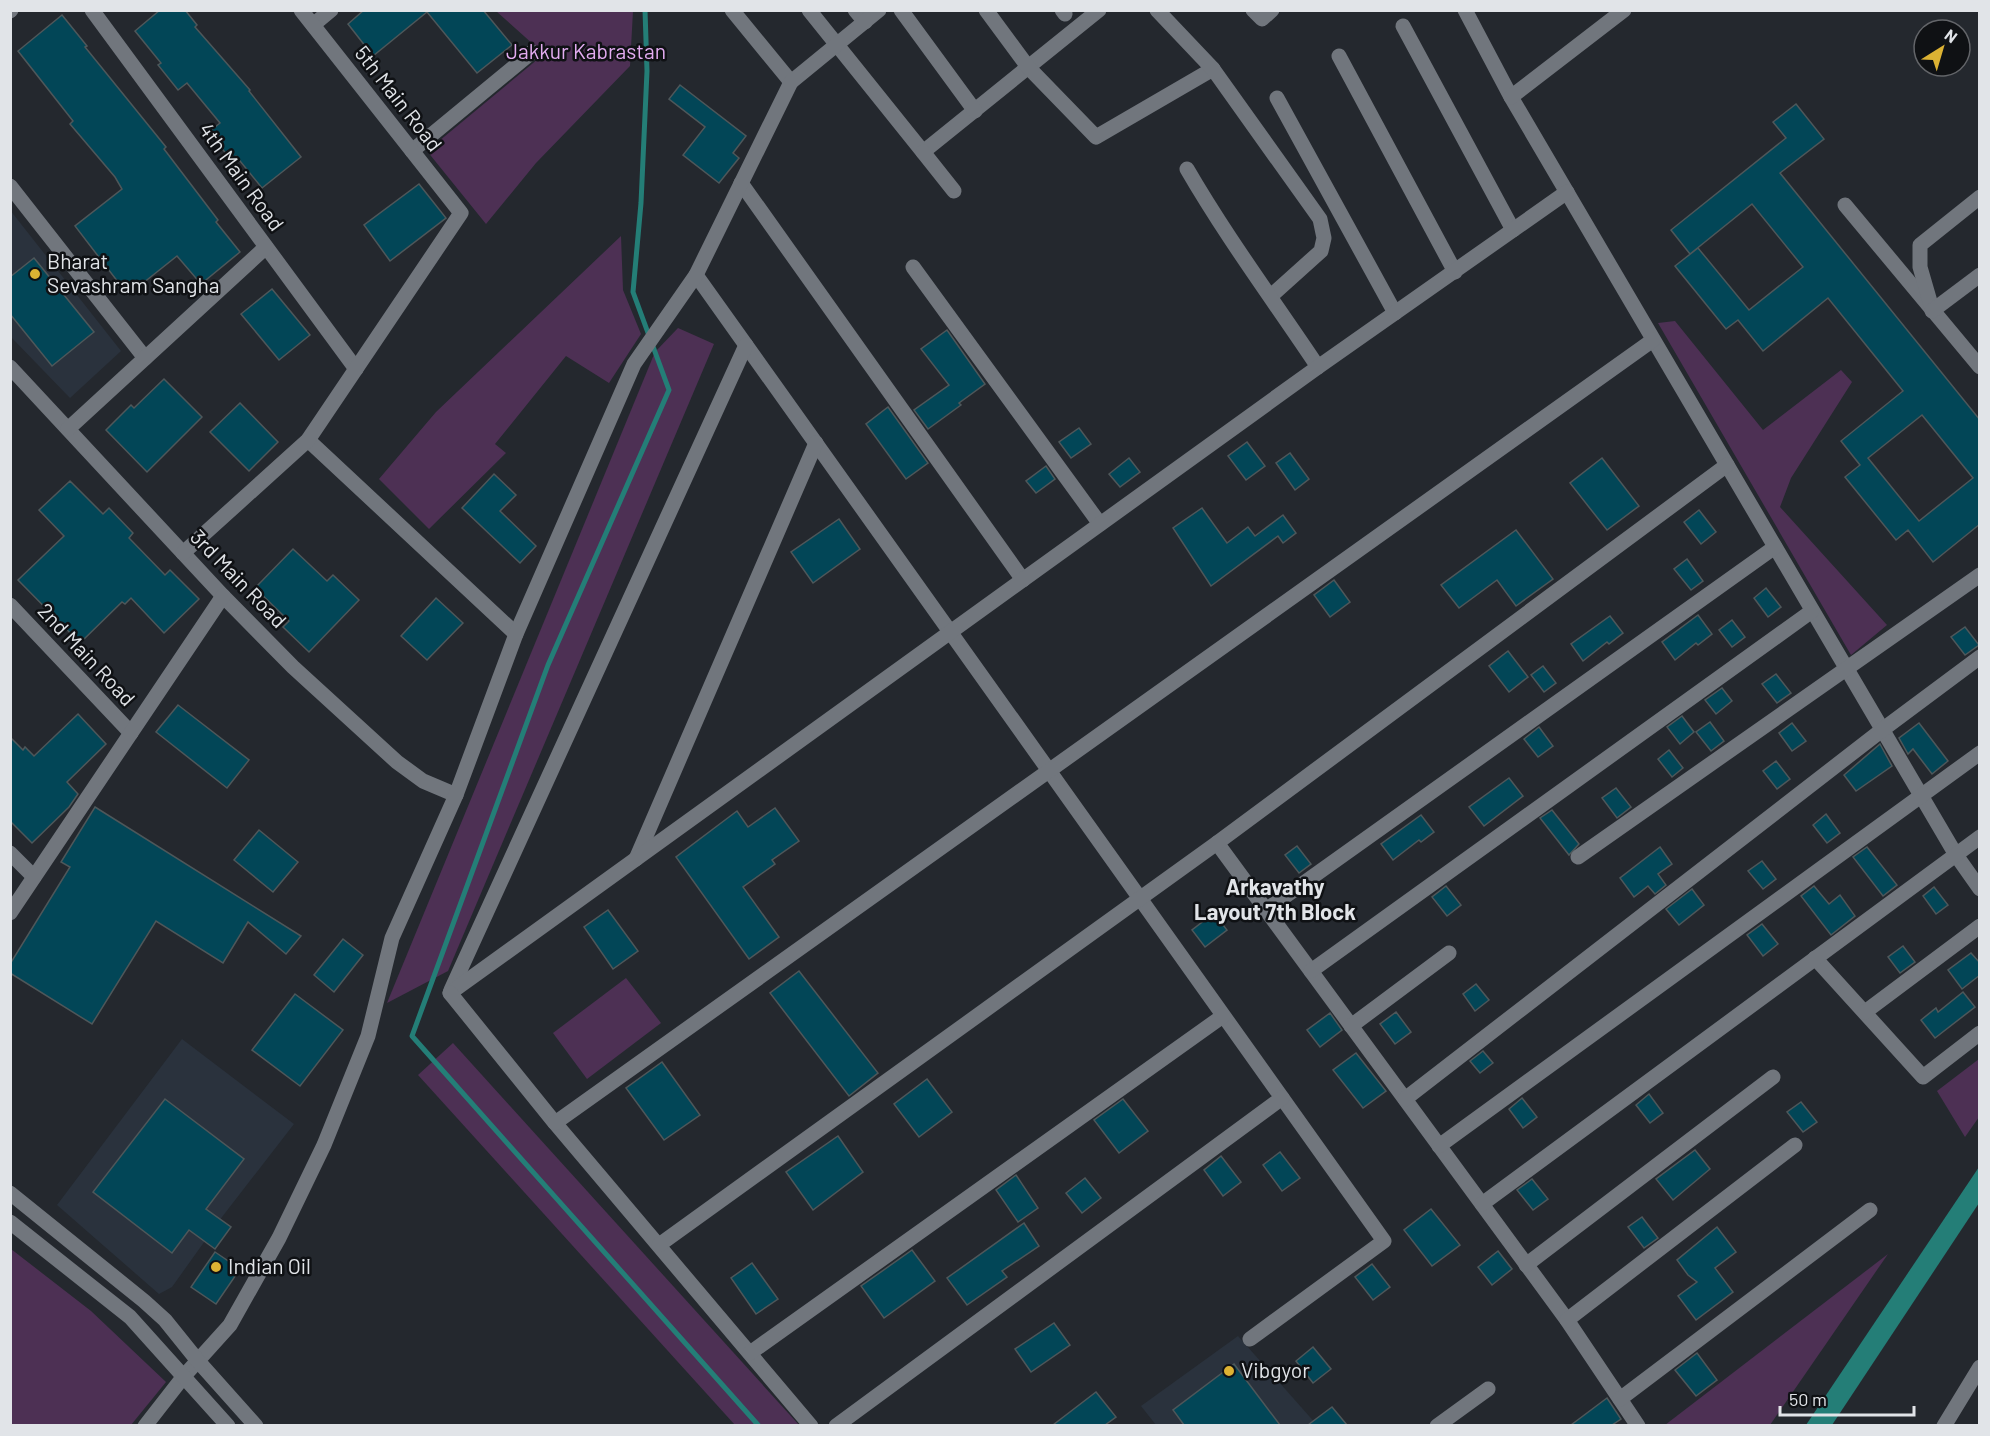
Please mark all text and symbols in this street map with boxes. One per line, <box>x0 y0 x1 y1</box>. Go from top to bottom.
north arrow <box>1912 18 1972 78</box>
text: N <box>1941 25 1961 46</box>
park label: Jakkur Kabrastan <box>506 38 666 63</box>
street label: 5th Main Road <box>350 40 448 156</box>
street label: 4th Main Road <box>195 117 290 235</box>
place label: Bharat Sevashram Sangha <box>47 248 220 297</box>
marker: Bharat Sevashram Sangha <box>28 267 42 281</box>
street label: 3rd Main Road <box>186 524 292 632</box>
street label: 2nd Main Road <box>33 597 141 710</box>
district label: Arkavathy Layout 7th Block <box>1194 873 1356 924</box>
place label: Indian Oil <box>228 1253 311 1278</box>
marker: Indian Oil <box>209 1260 223 1274</box>
place label: Vibgyor <box>1241 1357 1310 1382</box>
marker: Vibgyor <box>1222 1364 1236 1378</box>
scale bar <box>1780 1379 1914 1417</box>
text: 50 m <box>1789 1388 1827 1410</box>

